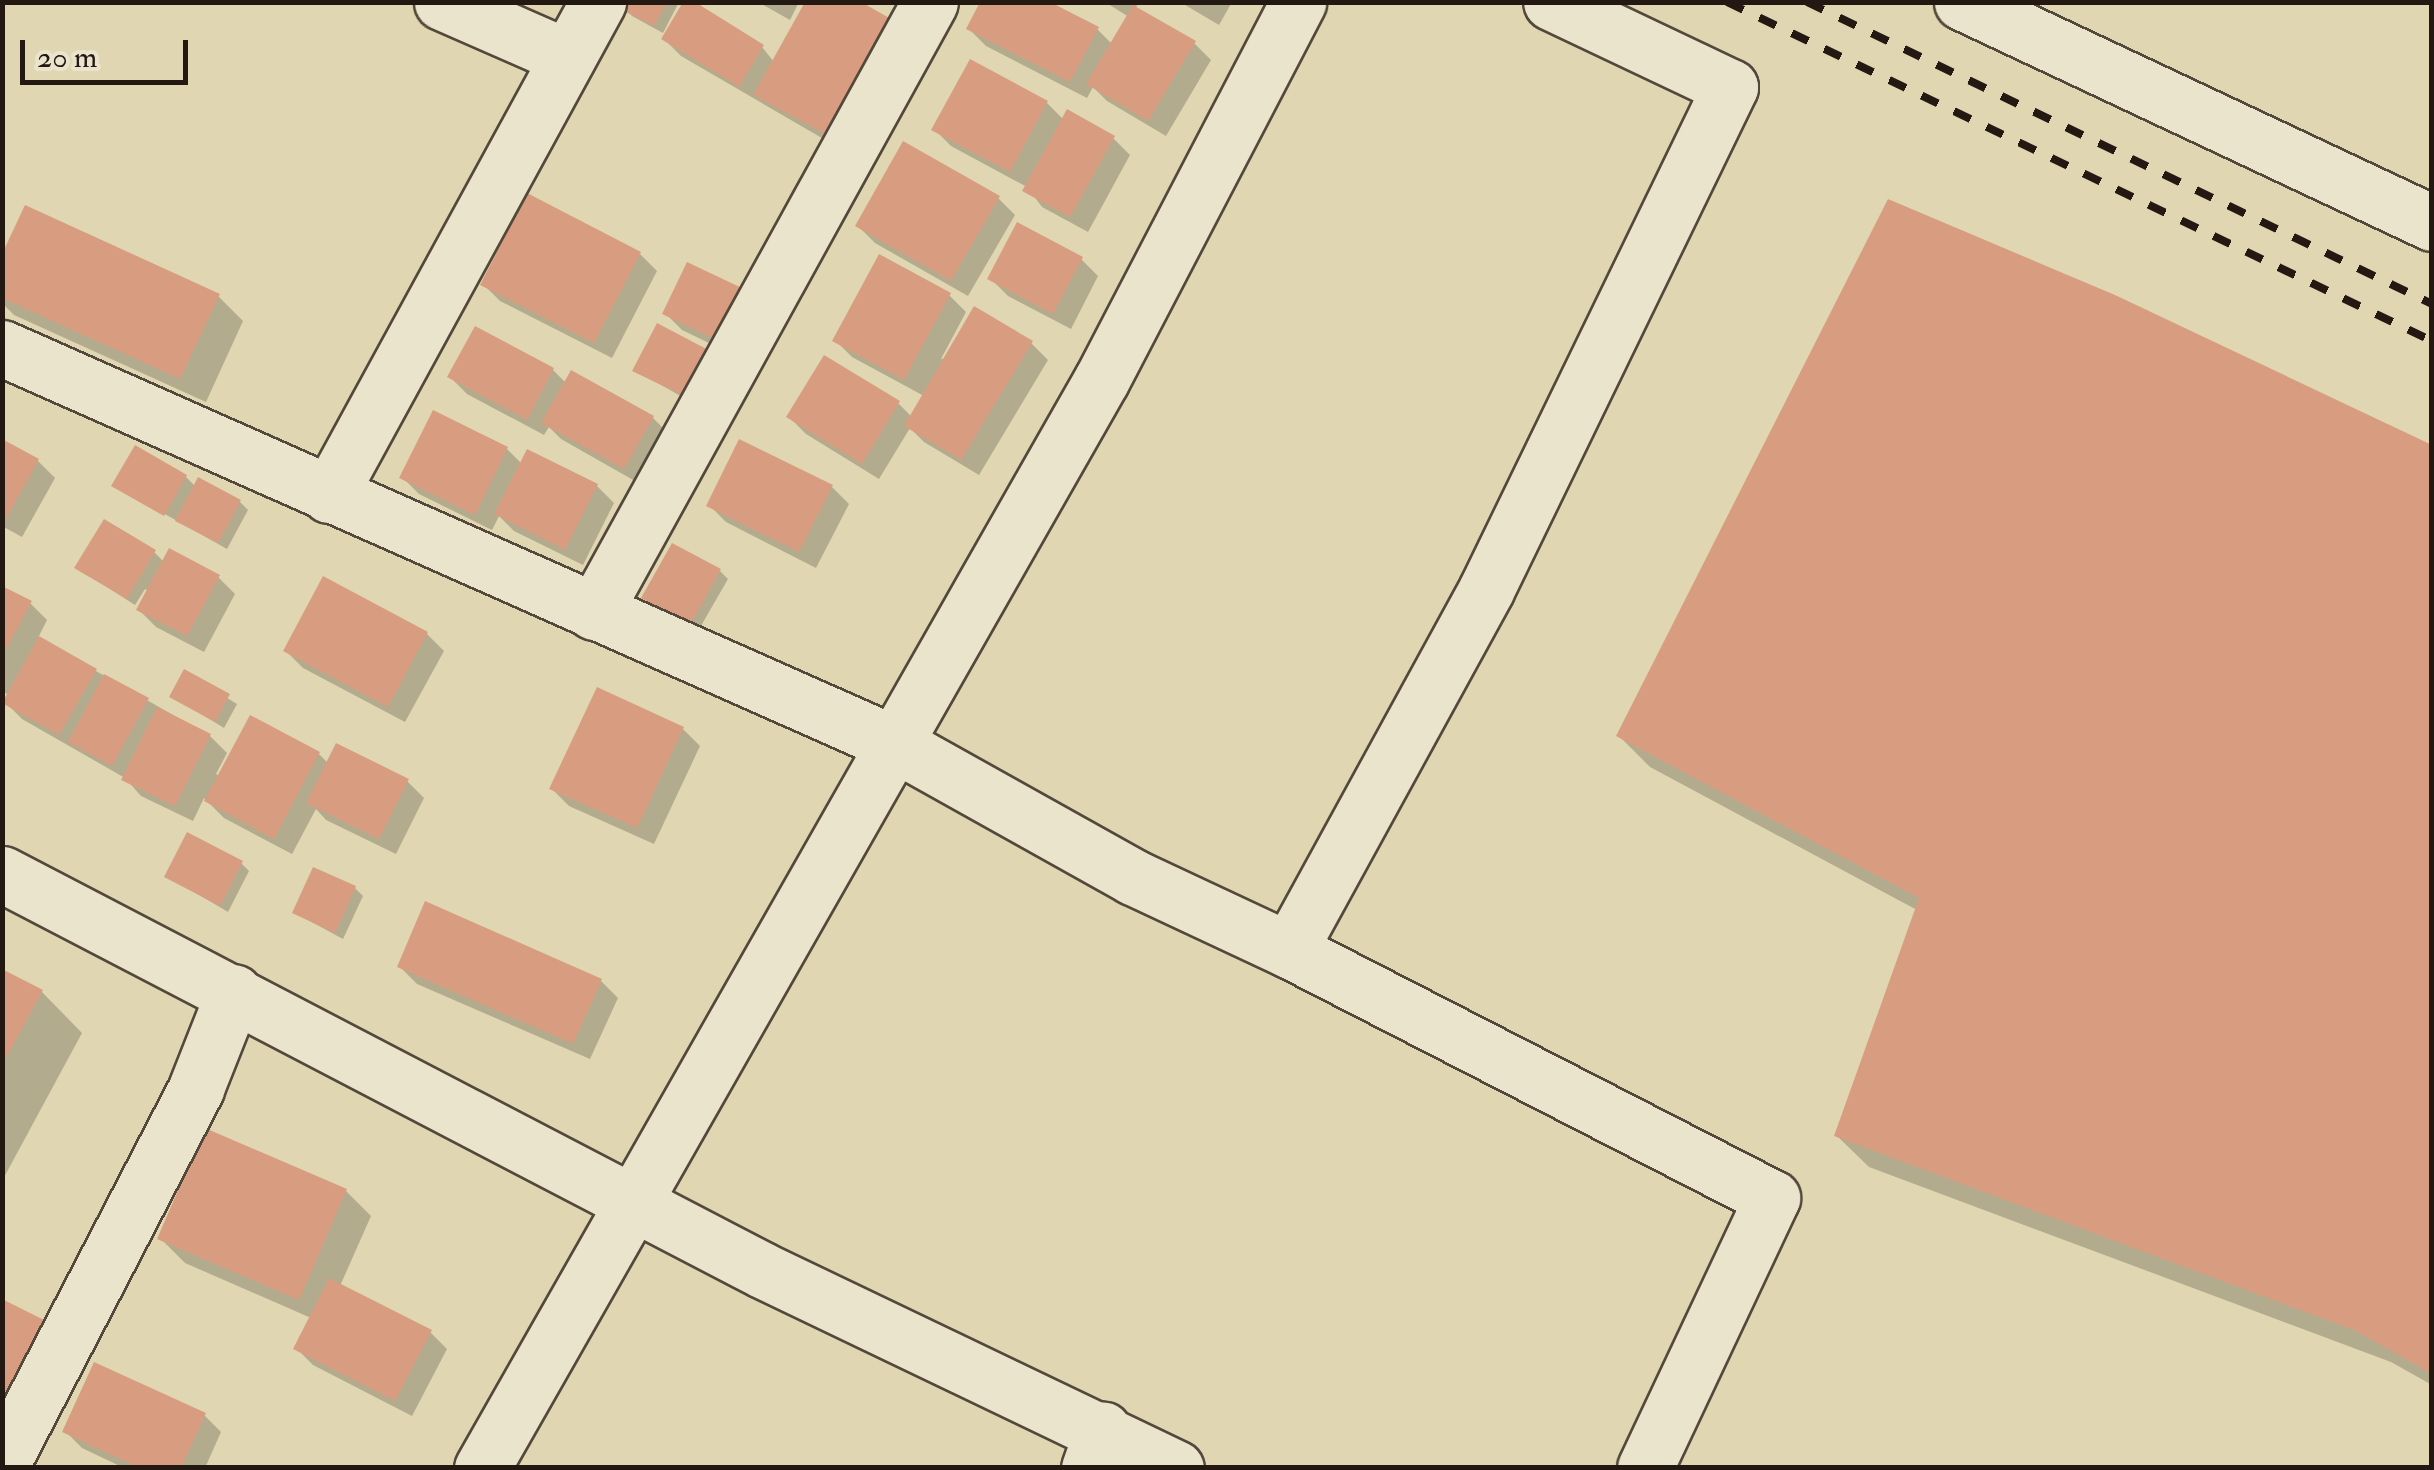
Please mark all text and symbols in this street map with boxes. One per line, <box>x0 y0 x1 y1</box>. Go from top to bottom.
scale bar <box>25 20 192 82</box>
text: 20 m <box>37 39 97 76</box>

